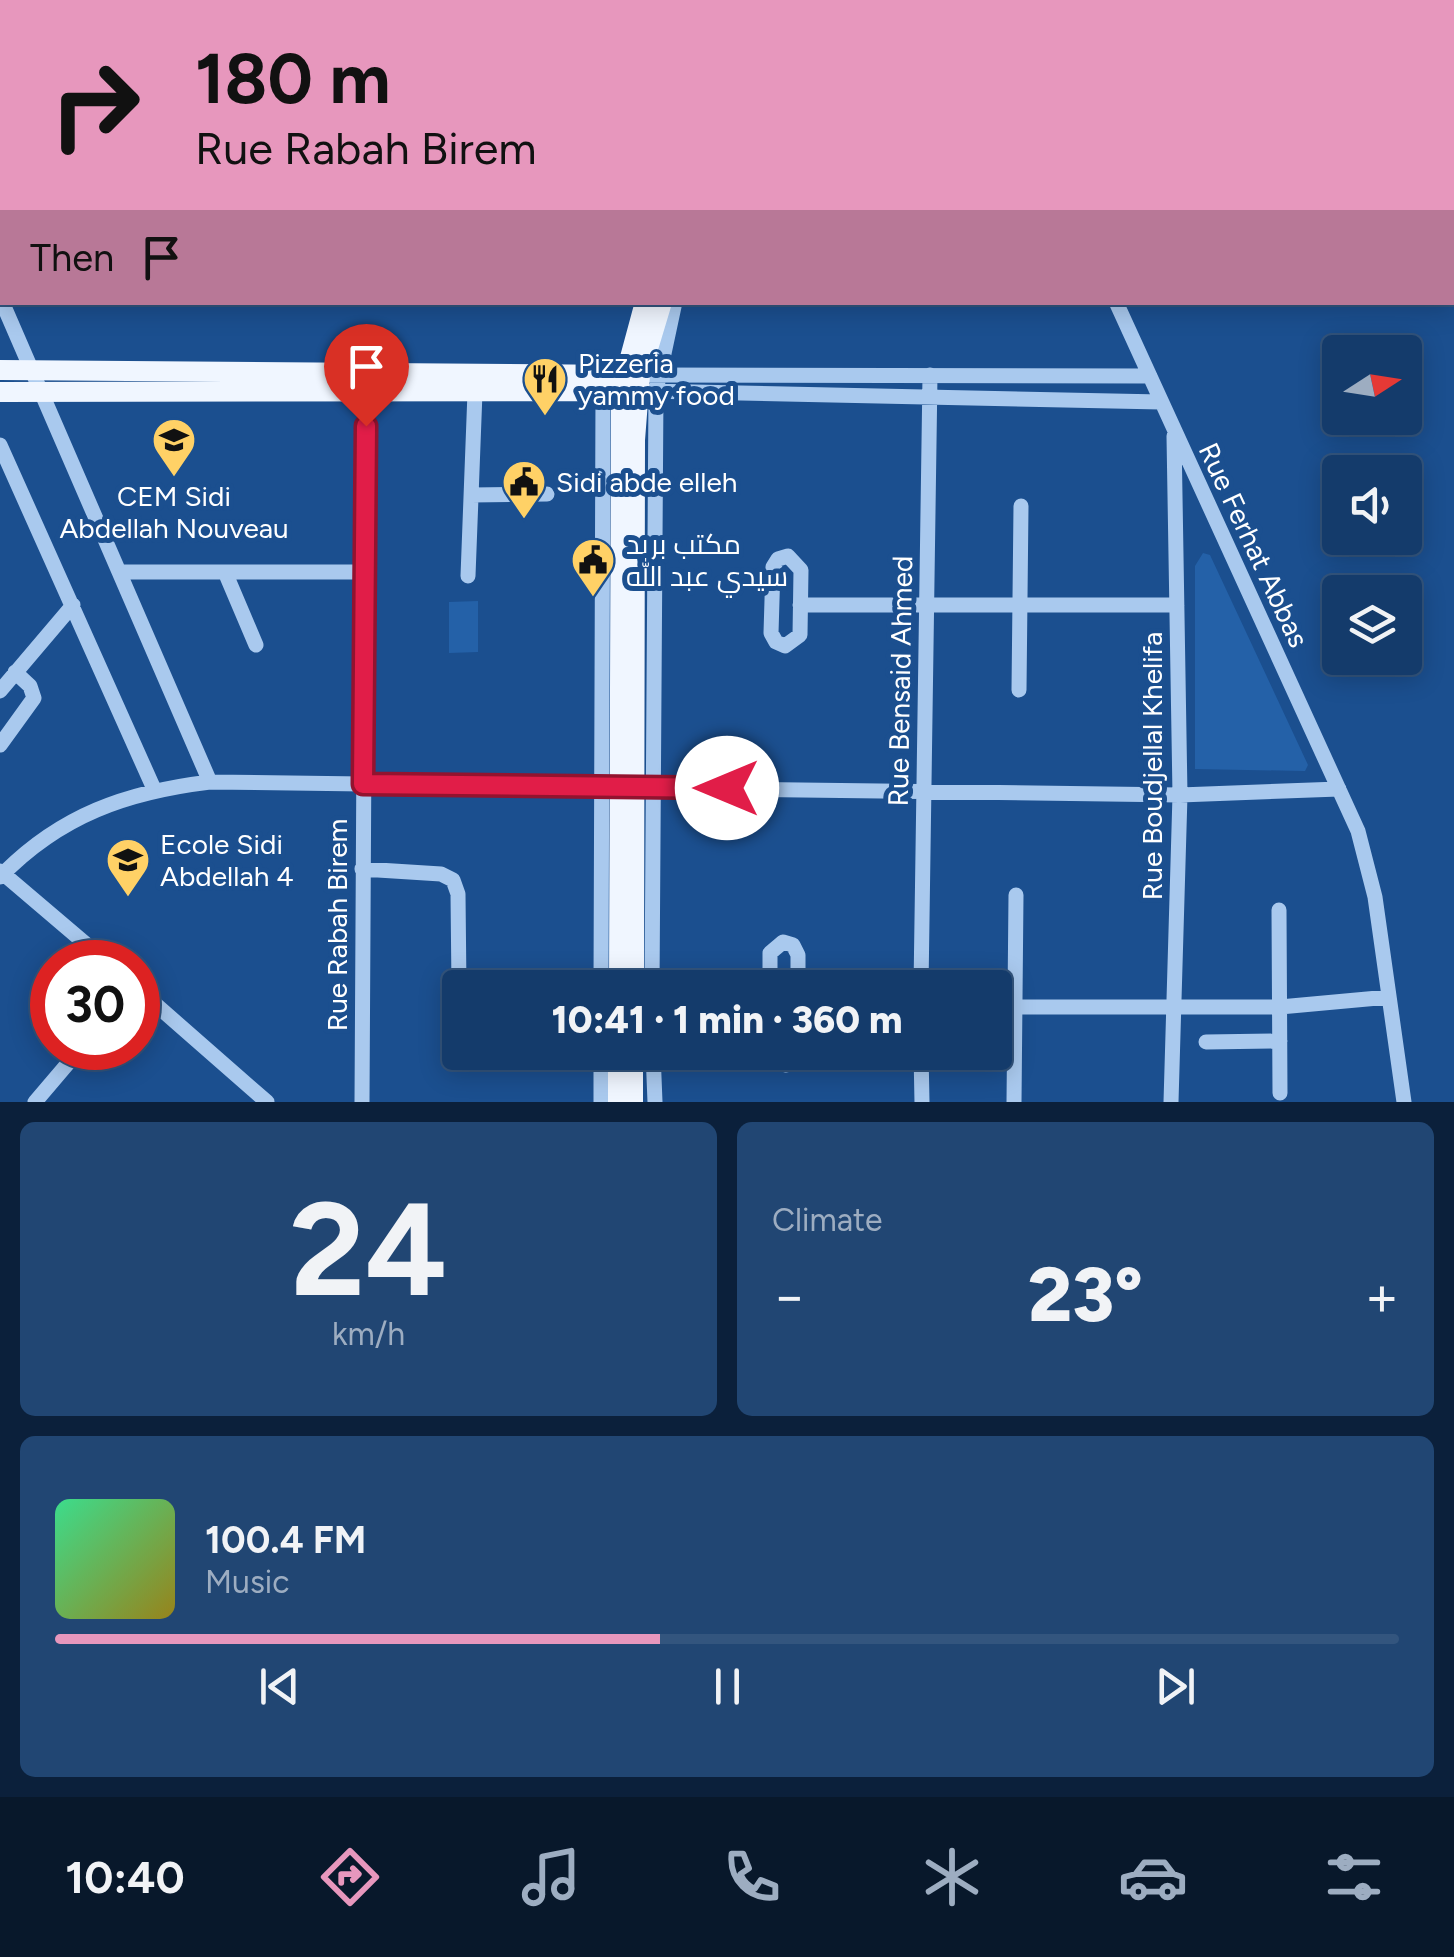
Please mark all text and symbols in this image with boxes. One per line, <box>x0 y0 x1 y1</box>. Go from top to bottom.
text: 180 m <box>195 36 390 121</box>
icon: right <box>30 40 160 170</box>
text: Rue Rabah Birem <box>195 121 537 175</box>
icon: arrive <box>134 230 189 285</box>
text: Then <box>30 235 114 281</box>
pin <box>324 324 409 427</box>
north arrow <box>1322 335 1422 435</box>
map controls <box>1322 335 1422 675</box>
icon: arrive <box>339 339 394 394</box>
place label: Pizzeria yammy food <box>578 346 735 412</box>
restaurant icon: Pizzeria yammy food <box>522 356 568 417</box>
school or university icon: CEM Sidi Abdellah Nouveau <box>151 417 197 478</box>
street label: Rue Ferhat Abbas <box>1192 437 1316 653</box>
button: sound <box>1322 455 1422 555</box>
public building icon: Sidi abde elleh <box>501 459 547 520</box>
place label: Sidi abde elleh <box>556 465 737 499</box>
place label: CEM Sidi Abdellah Nouveau <box>59 479 289 545</box>
place label: مكتب بريد سيدي عبد الله <box>626 527 788 598</box>
public building icon: مكتب بريد سيدي عبد الله <box>570 537 616 598</box>
street label: Rue Bensaid Ahmed <box>881 555 919 807</box>
button: layers <box>1322 575 1422 675</box>
street label: Rue Boudjellal Khelifa <box>1135 632 1169 900</box>
position arrow <box>675 736 779 840</box>
street label: Rue Rabah Birem <box>320 819 354 1031</box>
place label: Ecole Sidi Abdellah 4 <box>160 827 294 893</box>
school or university icon: Ecole Sidi Abdellah 4 <box>105 837 151 898</box>
speed limit sign: 30 <box>30 940 160 1070</box>
text: 10:41 · 1 min · 360 m <box>552 997 902 1043</box>
text: 24 <box>290 1172 447 1328</box>
text: Climate <box>772 1201 883 1239</box>
text: 23° <box>1028 1250 1143 1340</box>
text: − <box>772 1263 806 1329</box>
text: + <box>1365 1263 1399 1329</box>
text: km/h <box>332 1315 405 1353</box>
text: 100.4 FM <box>205 1517 366 1563</box>
text: Music <box>205 1563 290 1601</box>
icon: previous <box>252 1659 307 1714</box>
icon: pause <box>700 1659 755 1714</box>
icon: next <box>1148 1659 1203 1714</box>
icon: directions <box>315 1842 385 1912</box>
icon: music <box>516 1842 586 1912</box>
icon: phone <box>717 1842 787 1912</box>
icon: climate <box>917 1842 987 1912</box>
icon: car <box>1118 1842 1188 1912</box>
icon: filters <box>1319 1842 1389 1912</box>
text: 10:40 <box>65 1850 185 1904</box>

